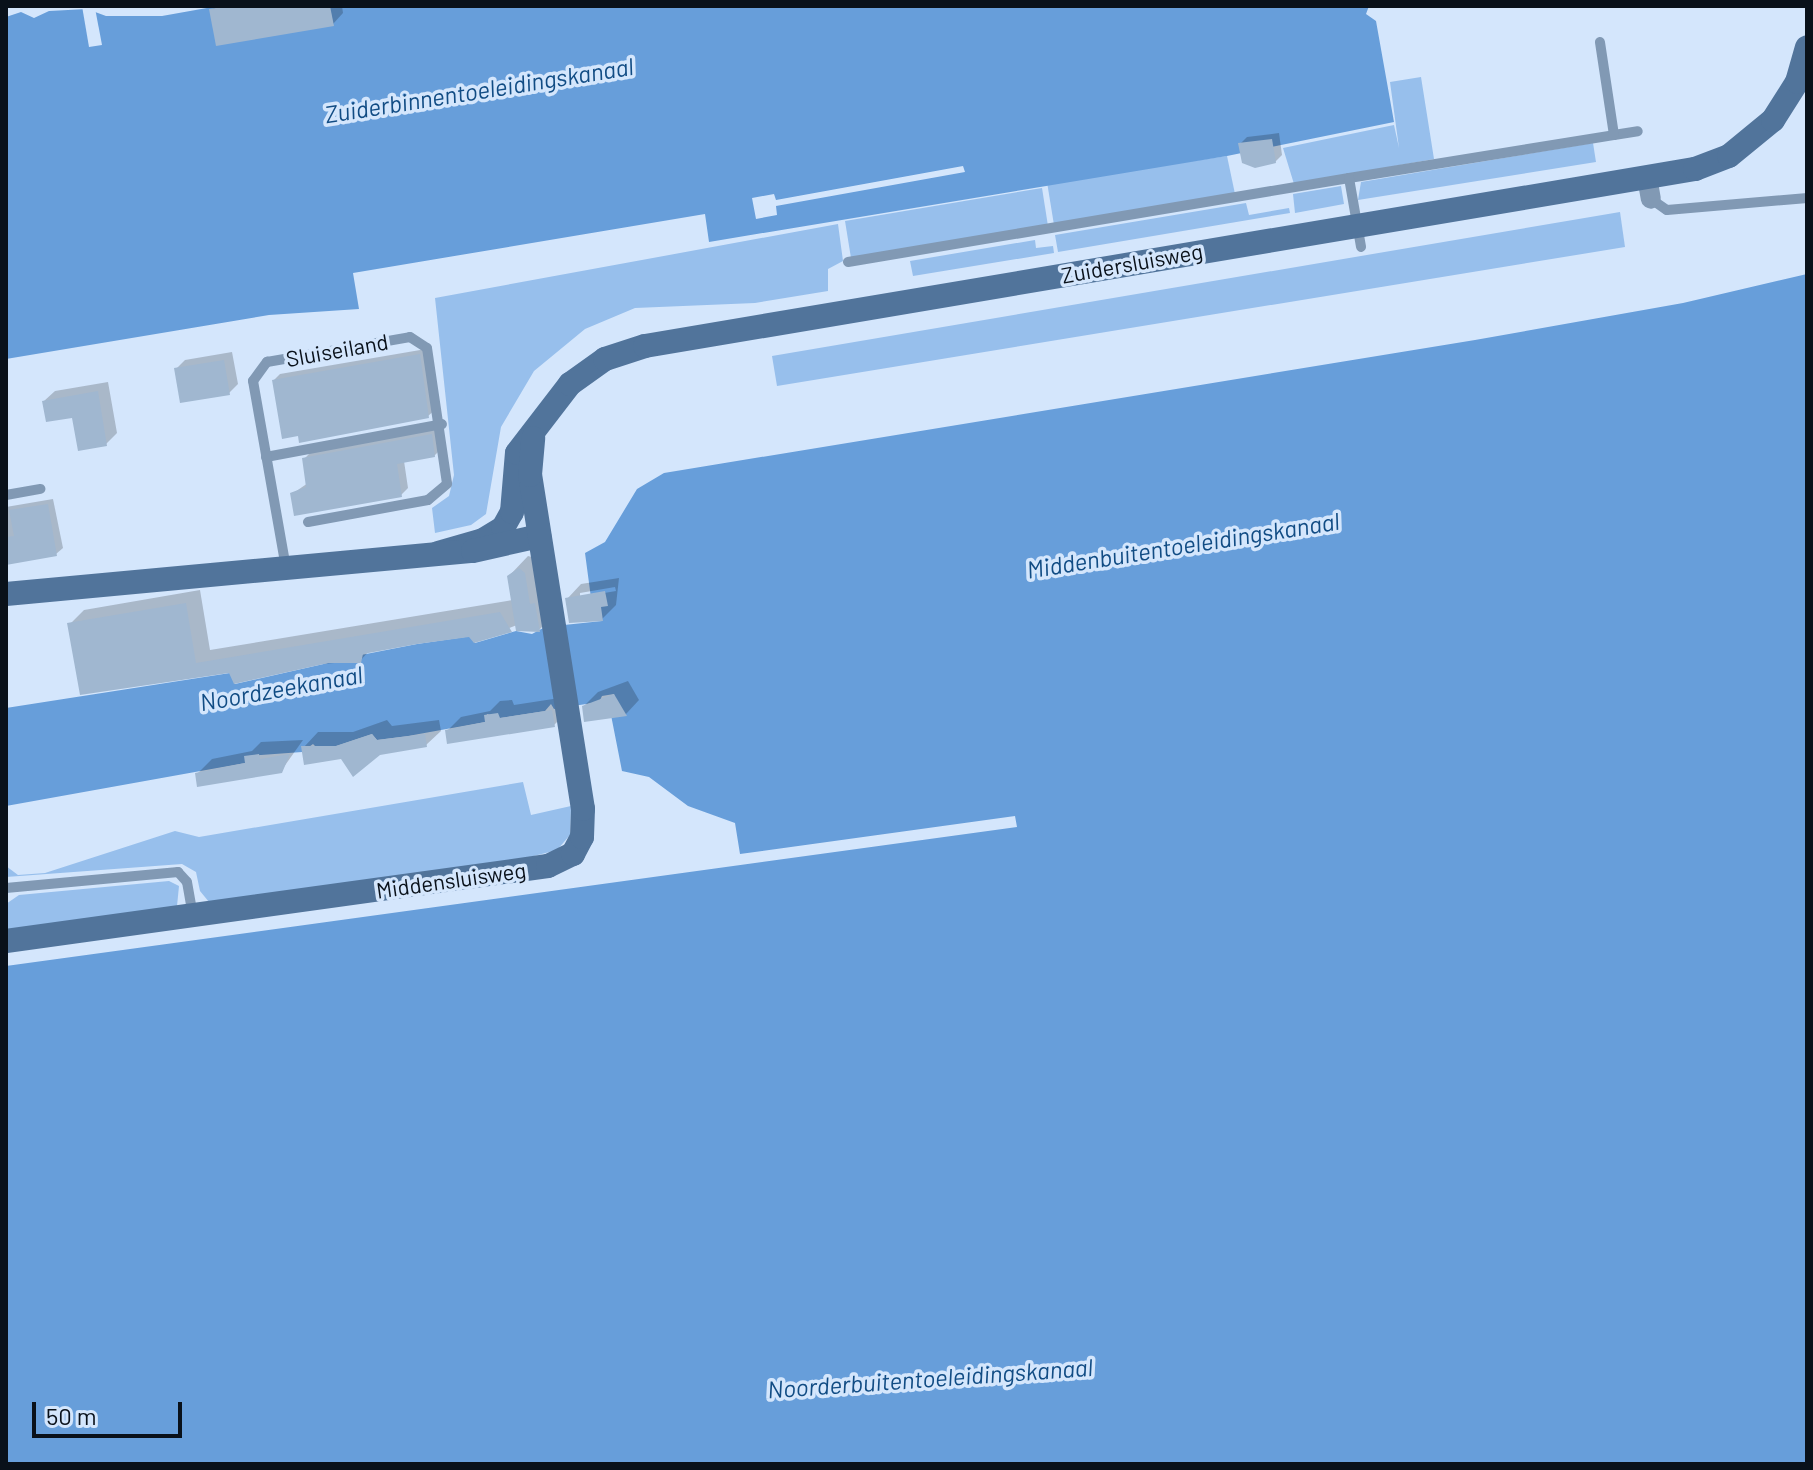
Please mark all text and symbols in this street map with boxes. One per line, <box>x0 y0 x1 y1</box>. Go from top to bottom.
water label: Zuiderbinnentoeleidingskanaal <box>323 51 635 129</box>
street label: Zuidersluisweg <box>1059 238 1205 288</box>
street label: Sluiseiland <box>284 328 390 372</box>
water label: Middenbuitentoeleidingskanaal <box>1025 506 1341 584</box>
water label: Noordzeekanaal <box>197 660 365 716</box>
street label: Middensluisweg <box>374 856 528 904</box>
water label: Noorderbuitentoeleidingskanaal <box>766 1352 1094 1404</box>
scale bar <box>36 1386 186 1436</box>
text: 50 m <box>46 1401 97 1430</box>

